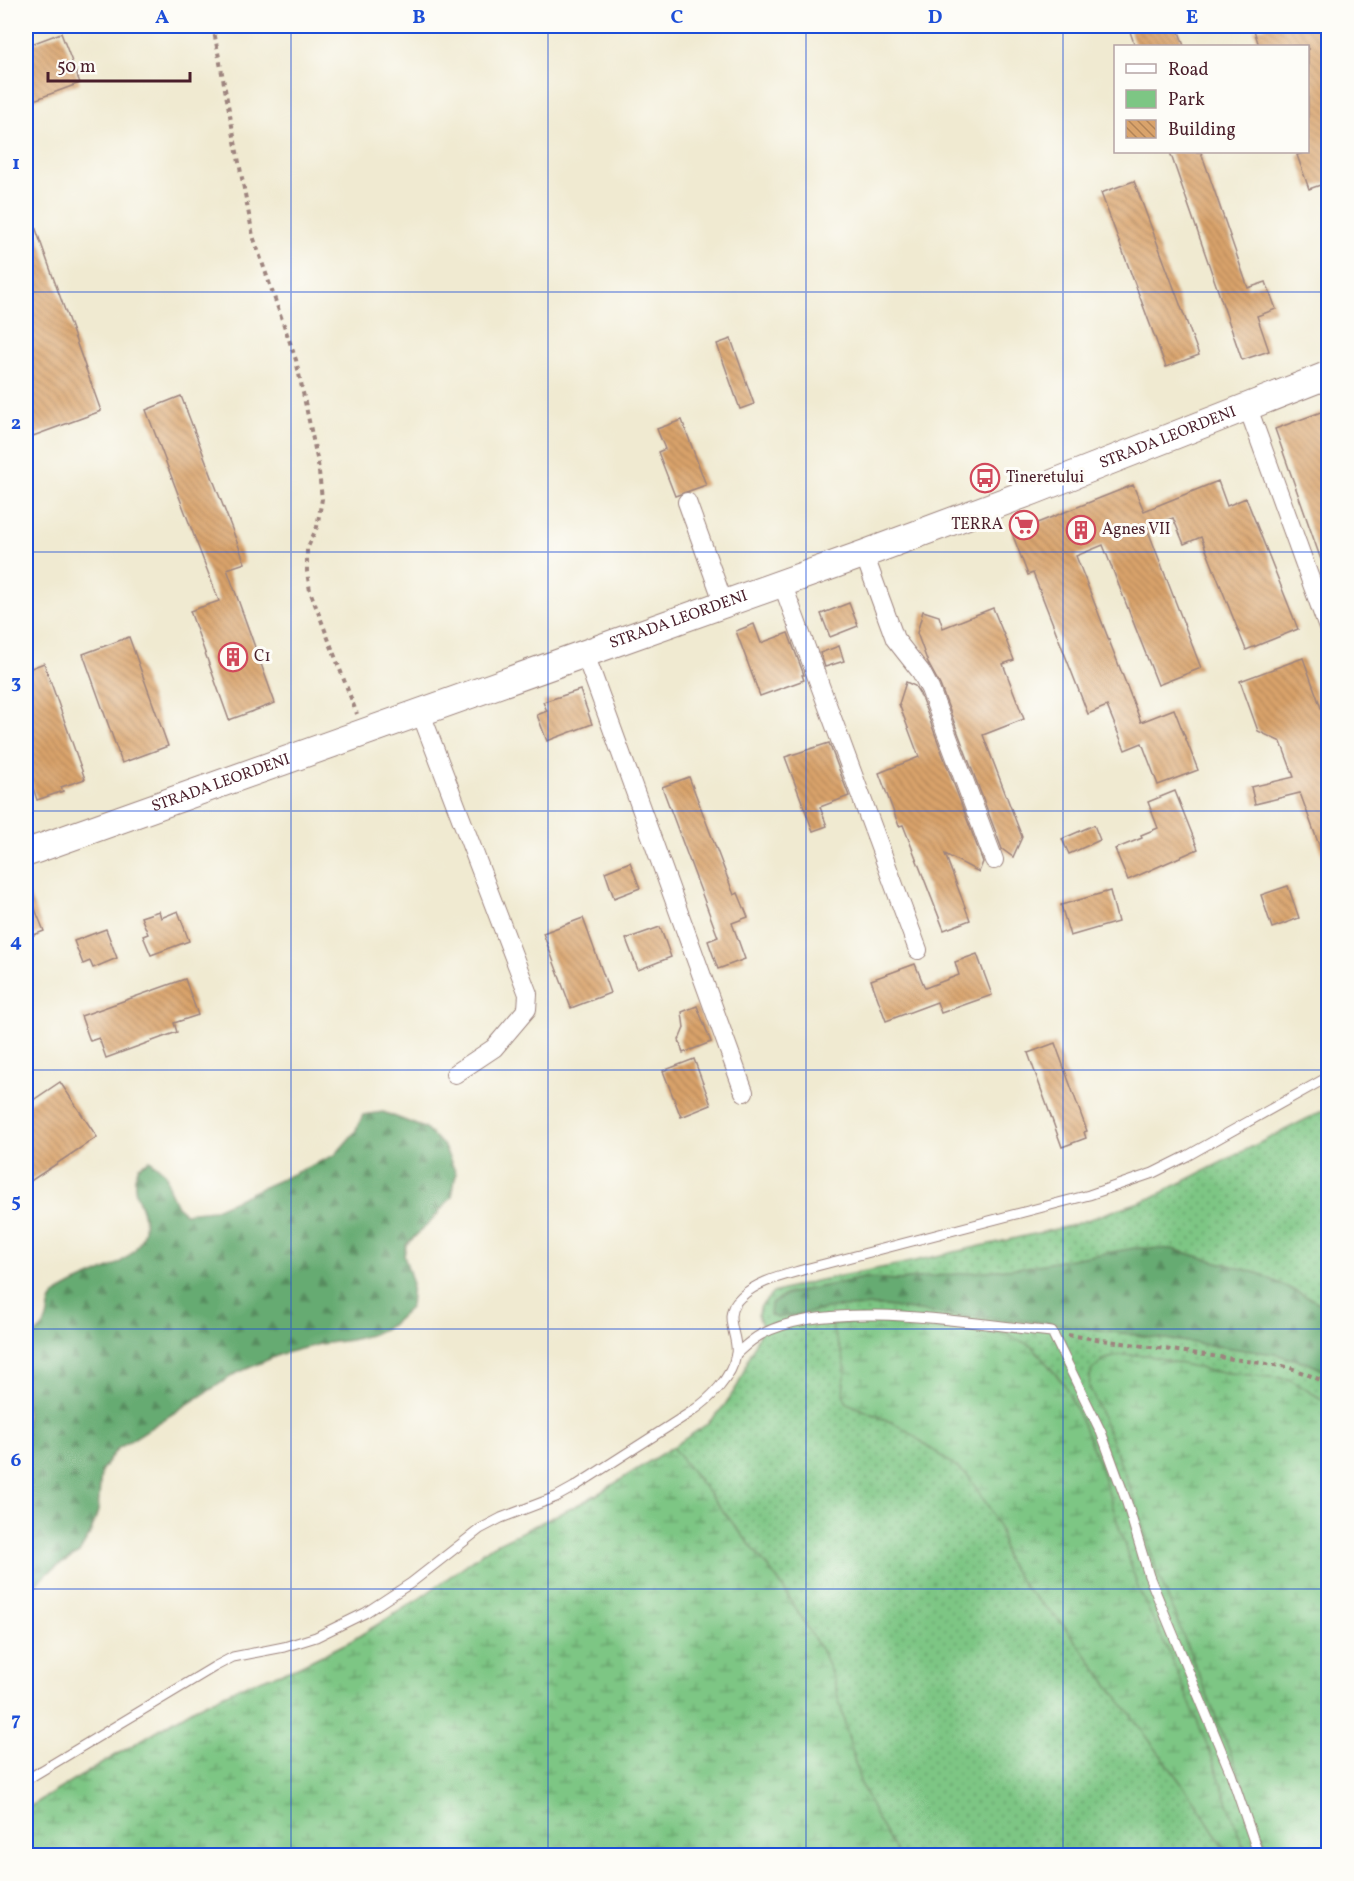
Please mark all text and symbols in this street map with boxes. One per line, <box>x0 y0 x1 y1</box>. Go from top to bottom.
text: A <box>155 4 169 32</box>
text: B <box>412 4 426 32</box>
text: C <box>671 4 684 32</box>
text: D <box>928 4 942 32</box>
text: E <box>1186 4 1198 32</box>
scale bar <box>48 45 190 83</box>
legend <box>1114 45 1309 153</box>
text: 50 m <box>57 55 96 80</box>
text: Road <box>1168 58 1209 83</box>
text: Park <box>1168 88 1205 113</box>
text: Building <box>1168 118 1236 143</box>
text: 1 <box>12 150 20 178</box>
street label: STRADA LEORDENI <box>1096 401 1239 475</box>
text: 2 <box>11 410 21 438</box>
bus stop icon: Tineretului <box>969 462 1001 494</box>
place label: Tineretului <box>1006 467 1084 489</box>
supermarket icon: TERRA <box>1008 509 1040 541</box>
place label: TERRA <box>951 514 1003 536</box>
building icon: Agnes VII <box>1065 514 1097 546</box>
place label: Agnes VII <box>1102 519 1170 541</box>
street label: STRADA LEORDENI <box>607 585 751 655</box>
building icon: C1 <box>217 641 249 673</box>
place label: C1 <box>254 646 271 668</box>
text: 3 <box>11 669 21 697</box>
street label: STRADA LEORDENI <box>149 749 293 818</box>
text: 4 <box>10 928 22 956</box>
text: 5 <box>11 1188 21 1216</box>
text: 6 <box>11 1447 22 1475</box>
text: 7 <box>11 1706 21 1734</box>

